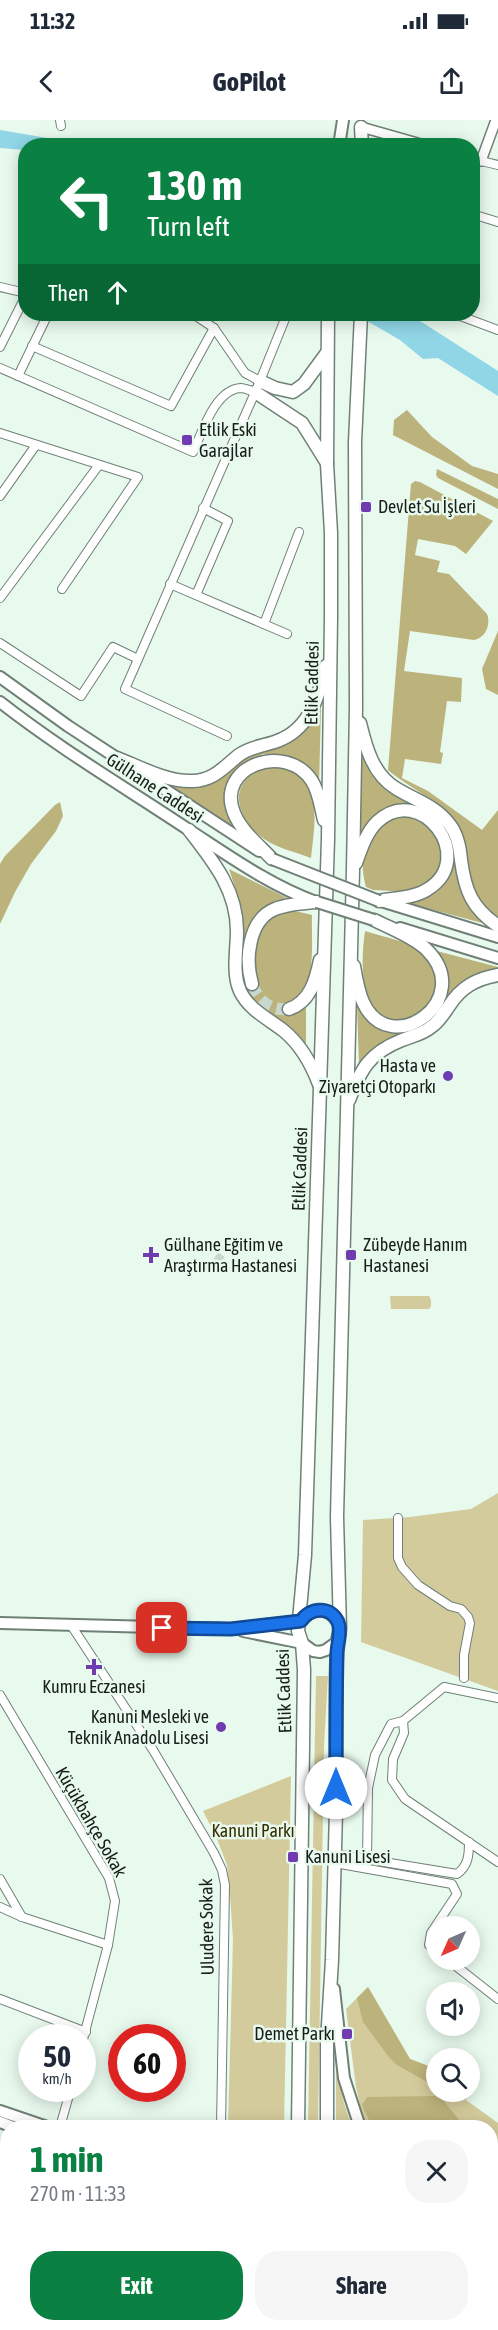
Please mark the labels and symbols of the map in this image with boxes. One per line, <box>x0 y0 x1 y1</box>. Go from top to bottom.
place label: Etlik Eski Garajlar <box>199 419 257 461</box>
marker: Etlik Eski Garajlar <box>180 433 194 447</box>
place label: Devlet Su İşleri <box>378 496 476 517</box>
marker: Devlet Su İşleri <box>359 500 373 514</box>
street label: Etlik Caddesi <box>300 641 323 725</box>
street label: Gülhane Caddesi <box>103 748 208 827</box>
place label: Hasta ve Ziyaretçi Otoparkı <box>319 1055 436 1097</box>
marker: Hasta ve Ziyaretçi Otoparkı <box>441 1069 455 1083</box>
street label: Etlik Caddesi <box>288 1126 311 1212</box>
place label: Gülhane Eğitim ve Araştırma Hastanesi <box>164 1234 297 1276</box>
place label: Zübeyde Hanım Hastanesi <box>363 1234 467 1276</box>
marker: Gülhane Eğitim ve Araştırma Hastanesi <box>142 1246 160 1264</box>
marker: Zübeyde Hanım Hastanesi <box>344 1248 358 1262</box>
pin <box>136 1602 187 1653</box>
street label: Etlik Caddesi <box>272 1648 295 1734</box>
marker: Kumru Eczanesi <box>87 1660 101 1674</box>
place label: Kumru Eczanesi <box>42 1676 146 1697</box>
place label: Kanuni Mesleki ve Teknik Anadolu Lisesi <box>68 1706 209 1748</box>
marker: Kanuni Mesleki ve Teknik Anadolu Lisesi <box>214 1720 228 1734</box>
position arrow <box>304 1756 368 1820</box>
street label: Küçükbahçe Sokak <box>51 1763 132 1881</box>
park label: Kanuni Parkı <box>211 1820 295 1841</box>
place label: Kanuni Lisesi <box>305 1846 391 1867</box>
marker: Kanuni Lisesi <box>286 1850 300 1864</box>
street label: Uludere Sokak <box>195 1878 218 1976</box>
north arrow <box>426 1916 480 1970</box>
place label: Demet Parkı <box>254 2023 335 2044</box>
speed limit sign: 60 <box>108 2024 186 2102</box>
marker: Demet Parkı <box>340 2027 354 2041</box>

